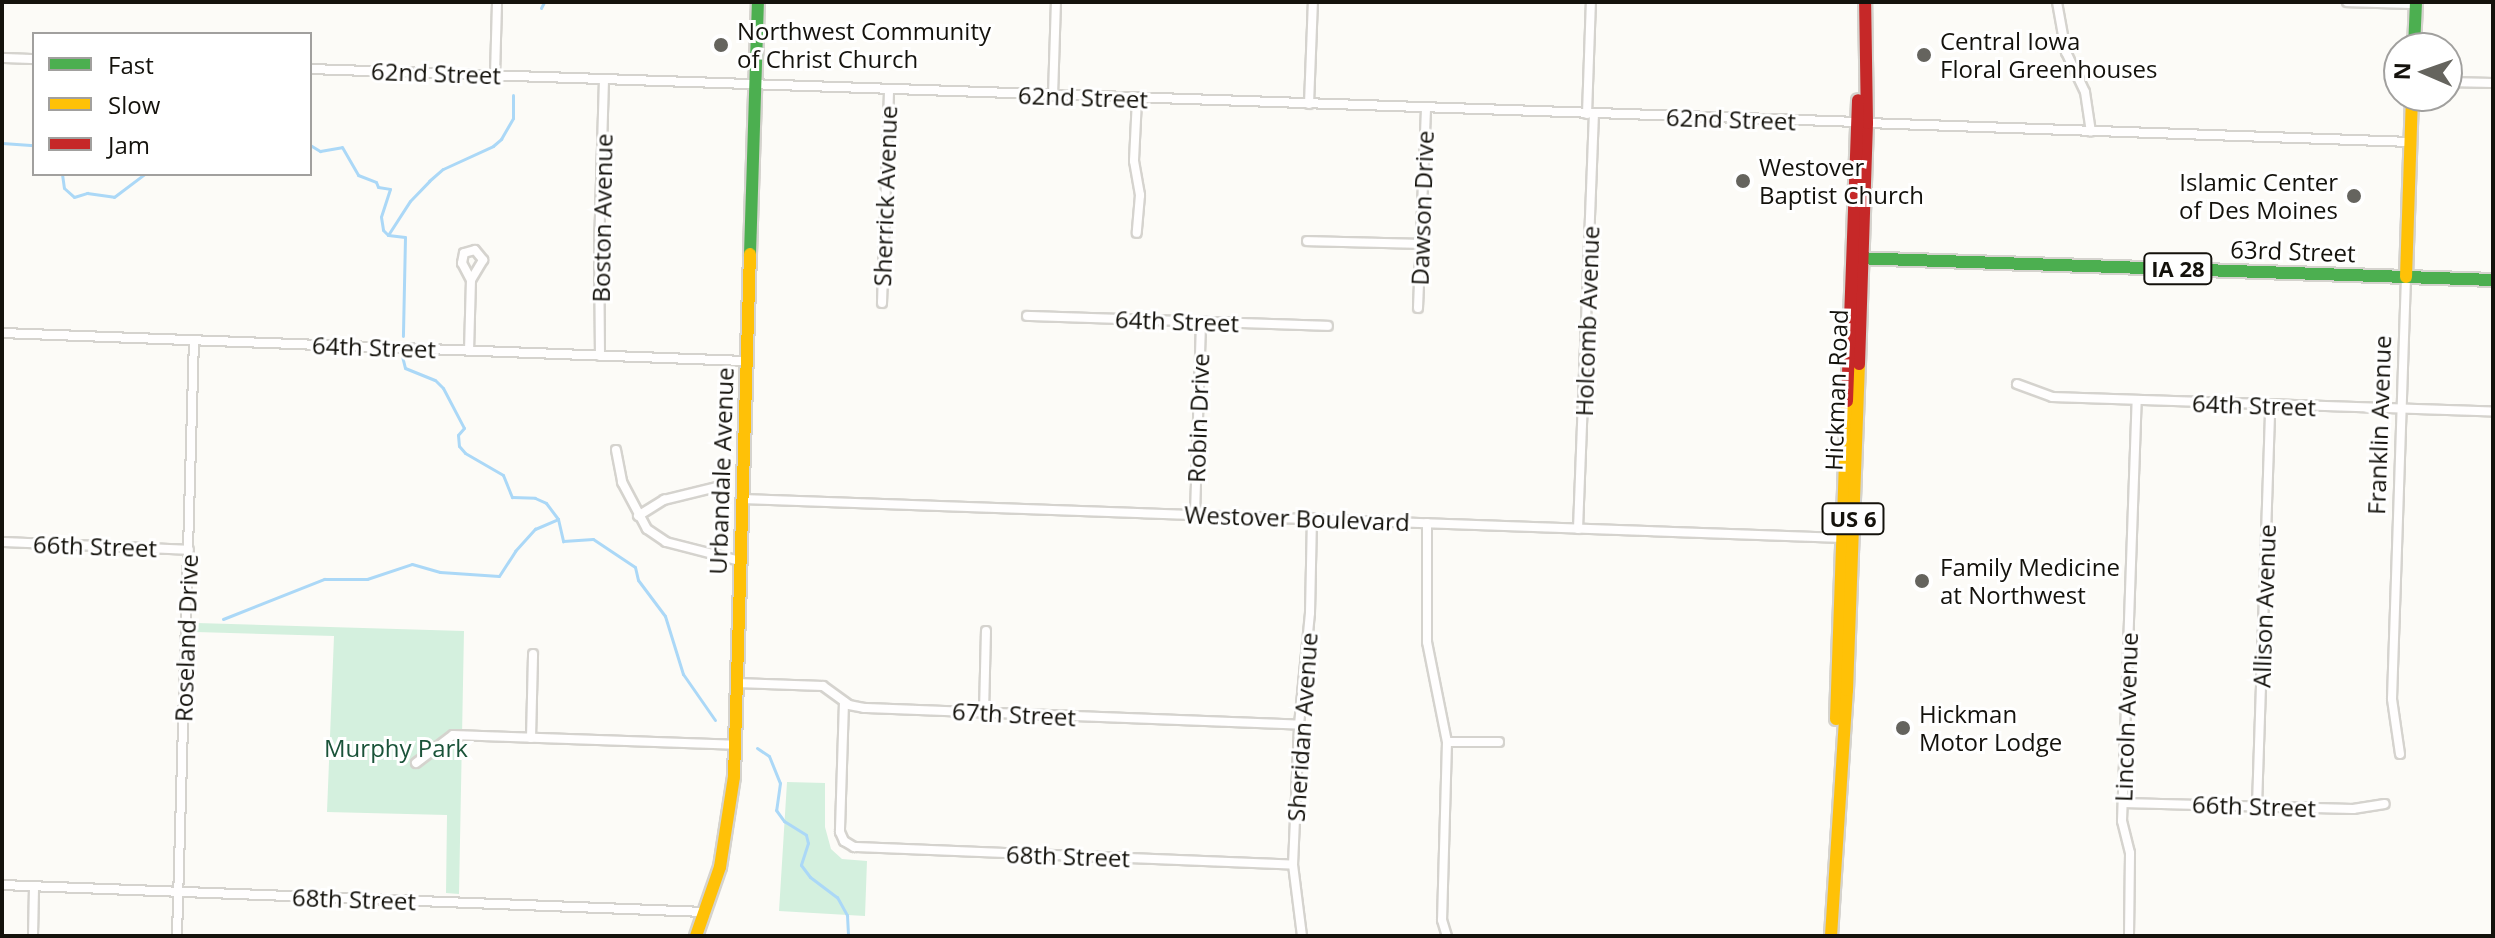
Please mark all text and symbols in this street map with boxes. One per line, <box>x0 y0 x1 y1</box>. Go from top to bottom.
place label: Northwest Community of Christ Church <box>737 17 991 73</box>
place label: Central Iowa Floral Greenhouses <box>1940 27 2157 83</box>
legend <box>32 32 312 176</box>
north arrow <box>2383 32 2463 112</box>
marker: Northwest Community of Christ Church <box>712 36 730 54</box>
marker: Central Iowa Floral Greenhouses <box>1915 46 1933 64</box>
text: Fast <box>108 48 154 81</box>
street label: 62nd Street <box>370 56 502 90</box>
text: N <box>2386 62 2416 81</box>
street label: 62nd Street <box>1017 80 1149 114</box>
text: Slow <box>108 88 160 121</box>
street label: 62nd Street <box>1665 102 1797 136</box>
street label: Sherrick Avenue <box>867 105 903 287</box>
text: Jam <box>108 128 150 161</box>
street label: Dawson Drive <box>1405 130 1439 286</box>
street label: Boston Avenue <box>586 133 618 303</box>
place label: Westover Baptist Church <box>1759 153 1924 209</box>
place label: Islamic Center of Des Moines <box>2179 168 2338 224</box>
marker: Westover Baptist Church <box>1734 172 1752 190</box>
marker: Islamic Center of Des Moines <box>2345 187 2363 205</box>
street label: Holcomb Avenue <box>1569 225 1605 417</box>
street label: 63rd Street <box>2230 234 2356 268</box>
road number: IA 28 <box>2142 251 2214 287</box>
street label: 64th Street <box>1115 304 1239 338</box>
street label: Hickman Road <box>1819 309 1853 471</box>
street label: 64th Street <box>312 330 436 364</box>
street label: Franklin Avenue <box>2361 335 2397 515</box>
street label: Robin Drive <box>1181 353 1215 483</box>
street label: Urbandale Avenue <box>703 367 739 575</box>
street label: 64th Street <box>2192 388 2316 422</box>
street label: Westover Boulevard <box>1184 500 1410 536</box>
road number: US 6 <box>1821 501 1885 537</box>
street label: Allison Avenue <box>2247 524 2281 688</box>
street label: 66th Street <box>33 529 157 563</box>
place label: Family Medicine at Northwest <box>1940 553 2120 609</box>
street label: Roseland Drive <box>169 554 203 722</box>
marker: Family Medicine at Northwest <box>1911 570 1933 592</box>
street label: Sheridan Avenue <box>1281 631 1323 823</box>
street label: Lincoln Avenue <box>2109 632 2143 802</box>
street label: 67th Street <box>951 696 1077 732</box>
place label: Hickman Motor Lodge <box>1919 700 2062 756</box>
marker: Hickman Motor Lodge <box>1894 719 1912 737</box>
park label: Murphy Park <box>324 734 468 762</box>
street label: 66th Street <box>2192 789 2316 823</box>
street label: 68th Street <box>1006 839 1130 873</box>
street label: 68th Street <box>292 882 416 916</box>

